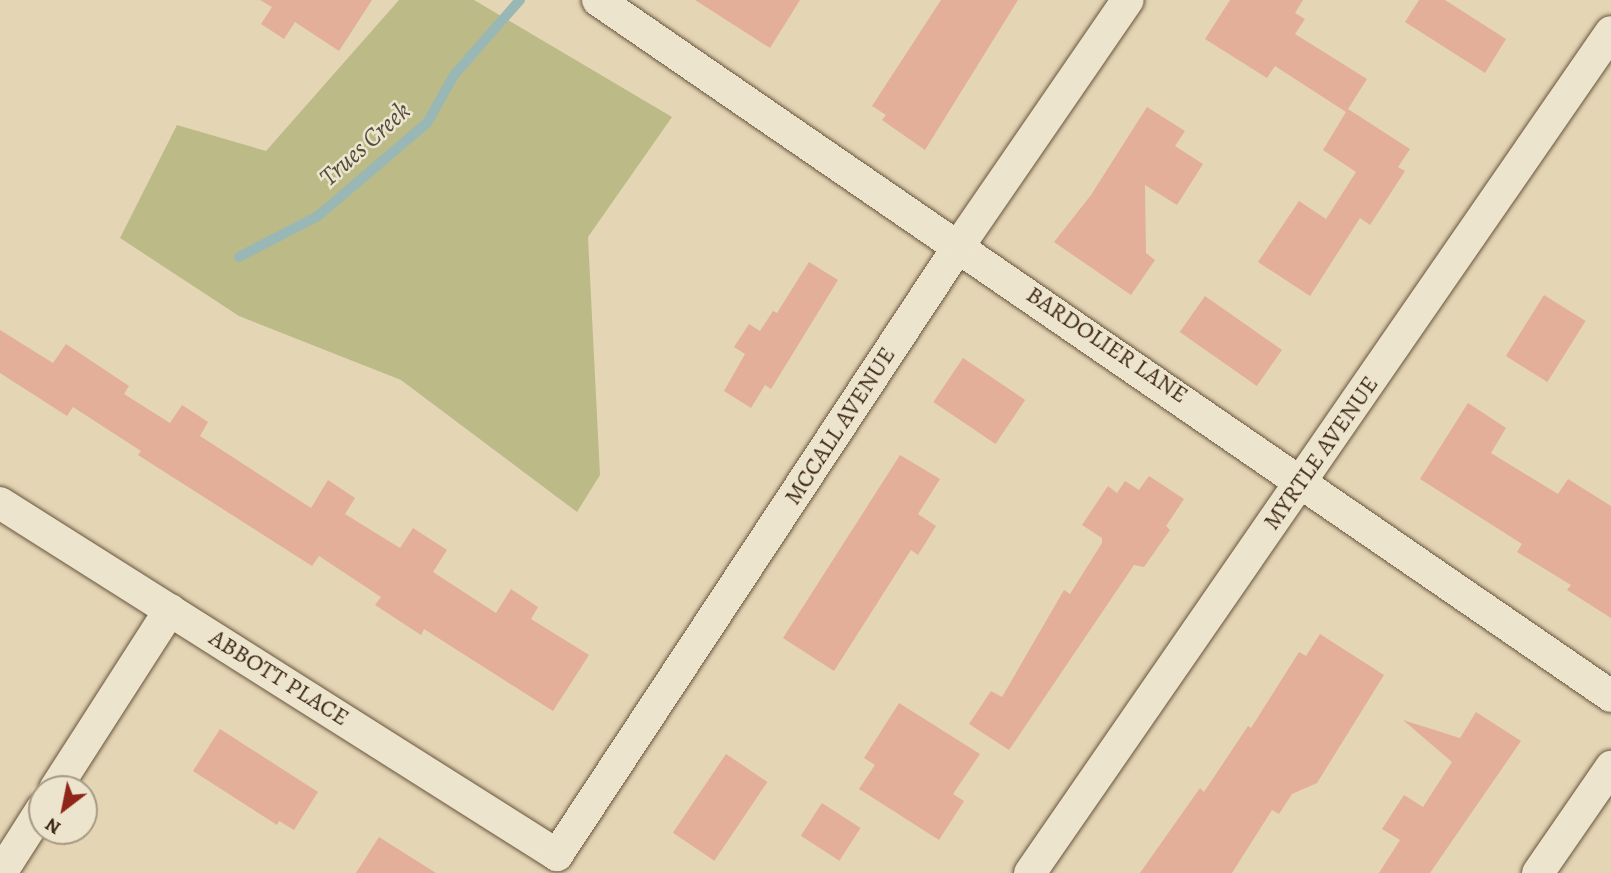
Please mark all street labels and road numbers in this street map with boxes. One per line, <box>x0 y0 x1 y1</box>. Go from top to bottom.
street label: BARDOLIER LANE <box>1021 280 1193 410</box>
street label: MCCALL AVENUE <box>778 342 902 510</box>
street label: MYRTLE AVENUE <box>1257 371 1385 535</box>
street label: ABBOTT PLACE <box>204 624 354 732</box>

